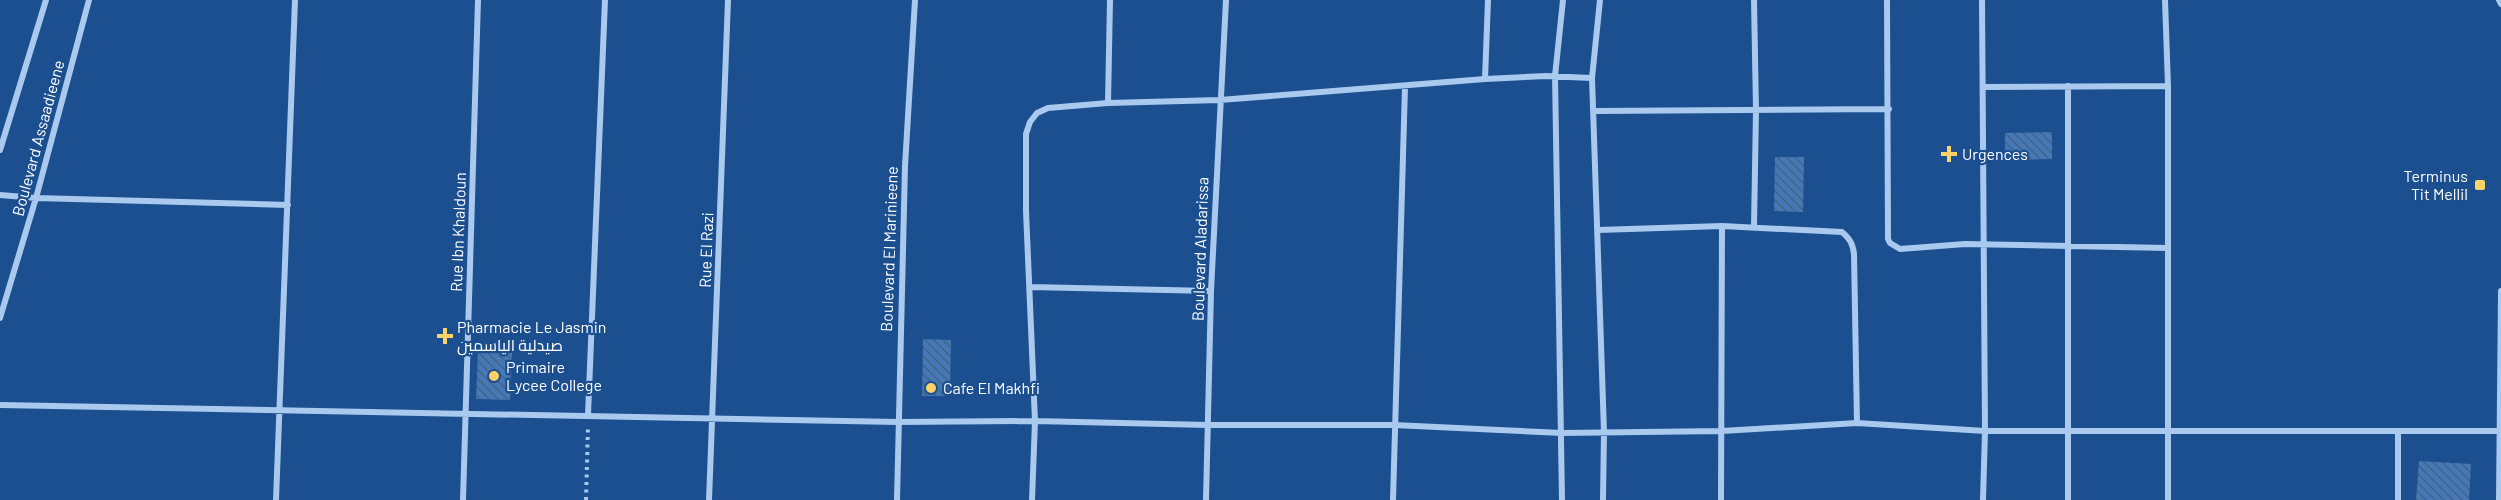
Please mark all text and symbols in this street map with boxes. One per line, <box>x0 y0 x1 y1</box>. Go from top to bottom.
street label: Boulevard Assaadieene <box>8 58 67 218</box>
place label: Urgences <box>1962 144 2028 163</box>
marker: Urgences <box>1940 145 1958 163</box>
street label: Boulevard El Marinieene <box>876 166 901 332</box>
place label: Terminus Tit Mellil <box>2403 166 2468 203</box>
street label: Rue Ibn Khaldoun <box>446 172 469 292</box>
street label: Boulevard Aladarissa <box>1187 177 1212 321</box>
marker: Terminus Tit Mellil <box>2473 178 2487 192</box>
street label: Rue El Razi <box>695 212 716 288</box>
place label: Pharmacie Le Jasmin صيدلية الياسمين <box>457 317 607 356</box>
marker: Pharmacie Le Jasmin صيدلية الياسمين <box>438 329 452 343</box>
place label: Primaire Lycee College <box>506 357 602 394</box>
marker: Primaire Lycee College <box>487 369 501 383</box>
place label: Cafe El Makhfi <box>943 378 1040 397</box>
marker: Cafe El Makhfi <box>924 381 938 395</box>

